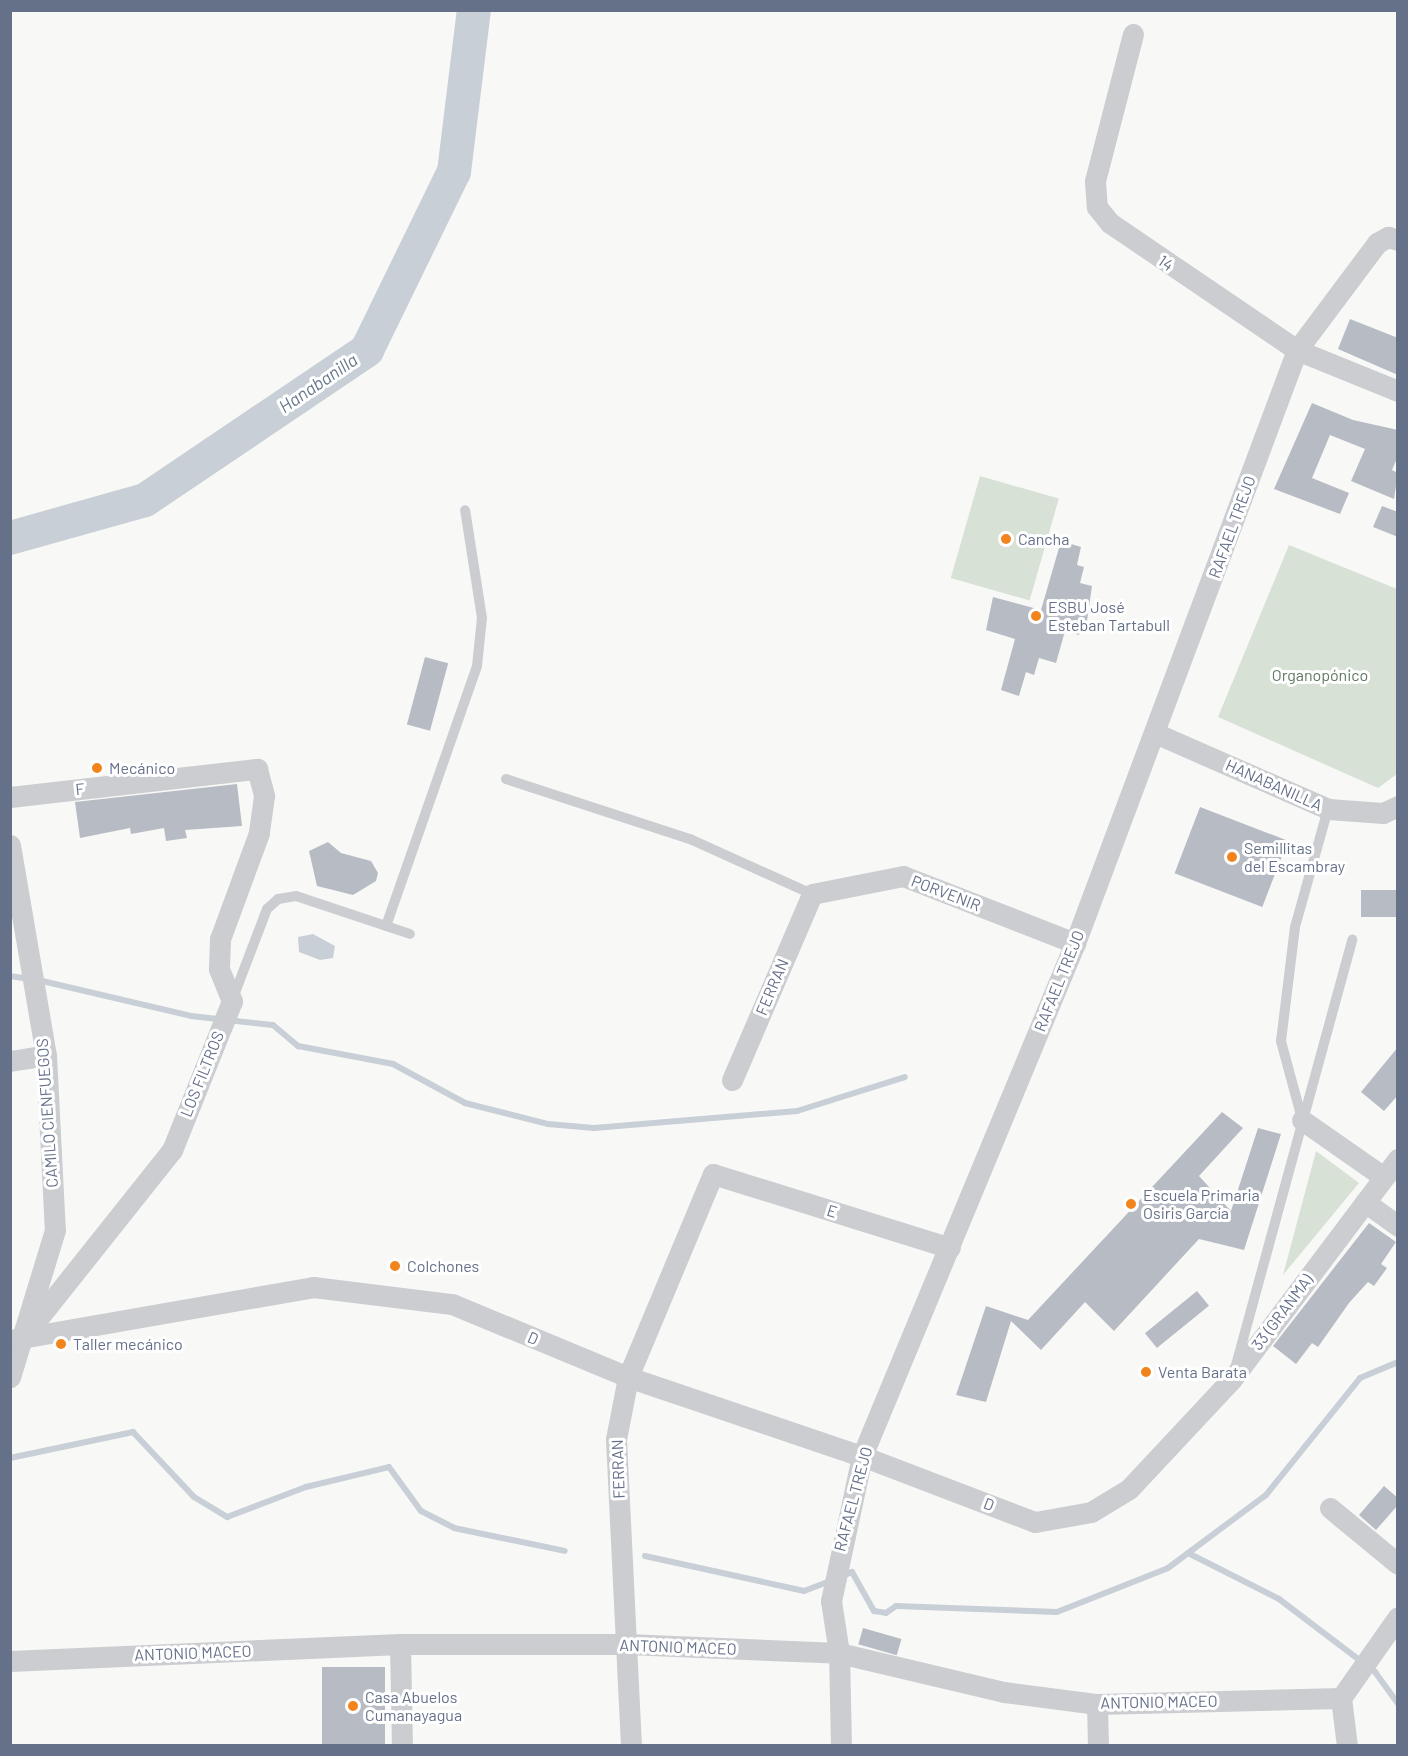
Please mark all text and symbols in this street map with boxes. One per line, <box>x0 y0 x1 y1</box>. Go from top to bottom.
street label: 14 <box>1155 251 1177 275</box>
water label: Hanabanilla <box>275 349 361 417</box>
street label: RAFAEL TREJO <box>1205 473 1259 581</box>
place label: Cancha <box>1018 529 1069 549</box>
marker: Cancha <box>999 532 1013 546</box>
place label: ESBU José Esteban Tartabull <box>1048 597 1170 635</box>
marker: ESBU José Esteban Tartabull <box>1029 609 1043 623</box>
park label: Organopónico <box>1272 665 1368 685</box>
street label: HANABANILLA <box>1223 755 1325 815</box>
place label: Mecánico <box>109 758 175 778</box>
marker: Mecánico <box>90 761 104 775</box>
street label: F <box>74 779 86 799</box>
place label: Semillitas del Escambray <box>1244 838 1345 876</box>
marker: Semillitas del Escambray <box>1225 850 1239 864</box>
street label: PORVENIR <box>909 871 983 915</box>
street label: RAFAEL TREJO <box>1030 928 1088 1034</box>
street label: FERRAN <box>752 956 792 1018</box>
street label: LOS FILTROS <box>176 1028 228 1120</box>
street label: CAMILO CIENFUEGOS <box>32 1038 62 1188</box>
place label: Escuela Primaria Osiris García <box>1143 1185 1260 1223</box>
marker: Escuela Primaria Osiris García <box>1124 1197 1138 1211</box>
street label: E <box>825 1200 839 1222</box>
place label: Colchones <box>407 1256 479 1276</box>
marker: Colchones <box>388 1259 402 1273</box>
street label: 33 (GRANMA) <box>1247 1270 1317 1354</box>
street label: D <box>525 1327 541 1349</box>
place label: Taller mecánico <box>73 1334 183 1354</box>
marker: Taller mecánico <box>54 1337 68 1351</box>
place label: Venta Barata <box>1158 1362 1247 1382</box>
marker: Venta Barata <box>1139 1365 1153 1379</box>
street label: FERRAN <box>607 1439 629 1499</box>
street label: RAFAEL TREJO <box>830 1445 876 1553</box>
street label: D <box>981 1493 997 1515</box>
street label: ANTONIO MACEO <box>619 1635 737 1659</box>
street label: ANTONIO MACEO <box>134 1641 252 1665</box>
place label: Casa Abuelos Cumanayagua <box>365 1687 462 1725</box>
street label: ANTONIO MACEO <box>1100 1691 1218 1713</box>
marker: Casa Abuelos Cumanayagua <box>346 1699 360 1713</box>

